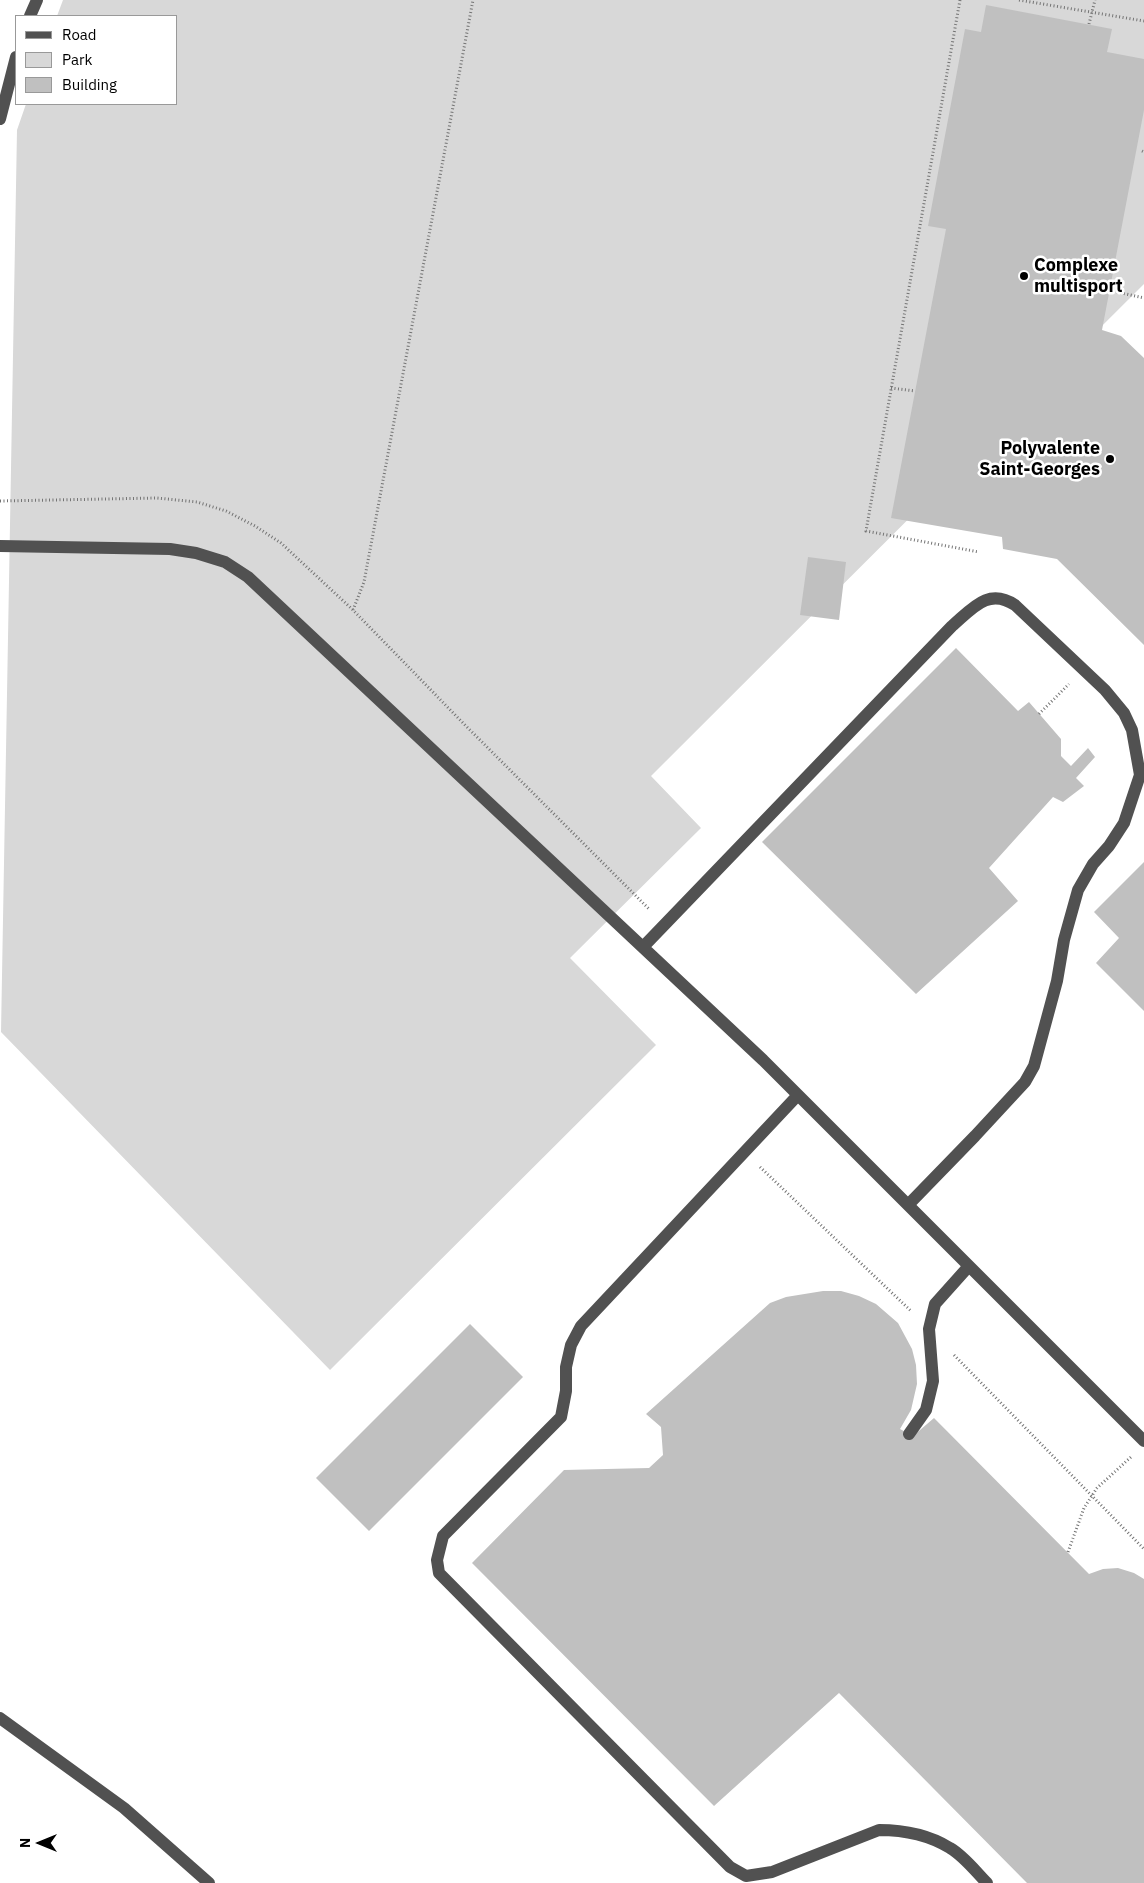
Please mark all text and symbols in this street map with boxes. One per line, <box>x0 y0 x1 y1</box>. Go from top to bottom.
legend <box>15 15 178 105</box>
text: Road <box>62 25 97 44</box>
text: Park <box>62 50 92 69</box>
text: Building <box>62 75 117 94</box>
place label: Complexe multisport <box>1034 255 1123 298</box>
marker: Complexe multisport <box>1018 270 1030 282</box>
place label: Polyvalente Saint-Georges <box>979 438 1100 480</box>
marker: Polyvalente Saint-Georges <box>1104 453 1116 465</box>
north arrow <box>15 1818 65 1868</box>
text: N <box>16 1838 34 1848</box>

